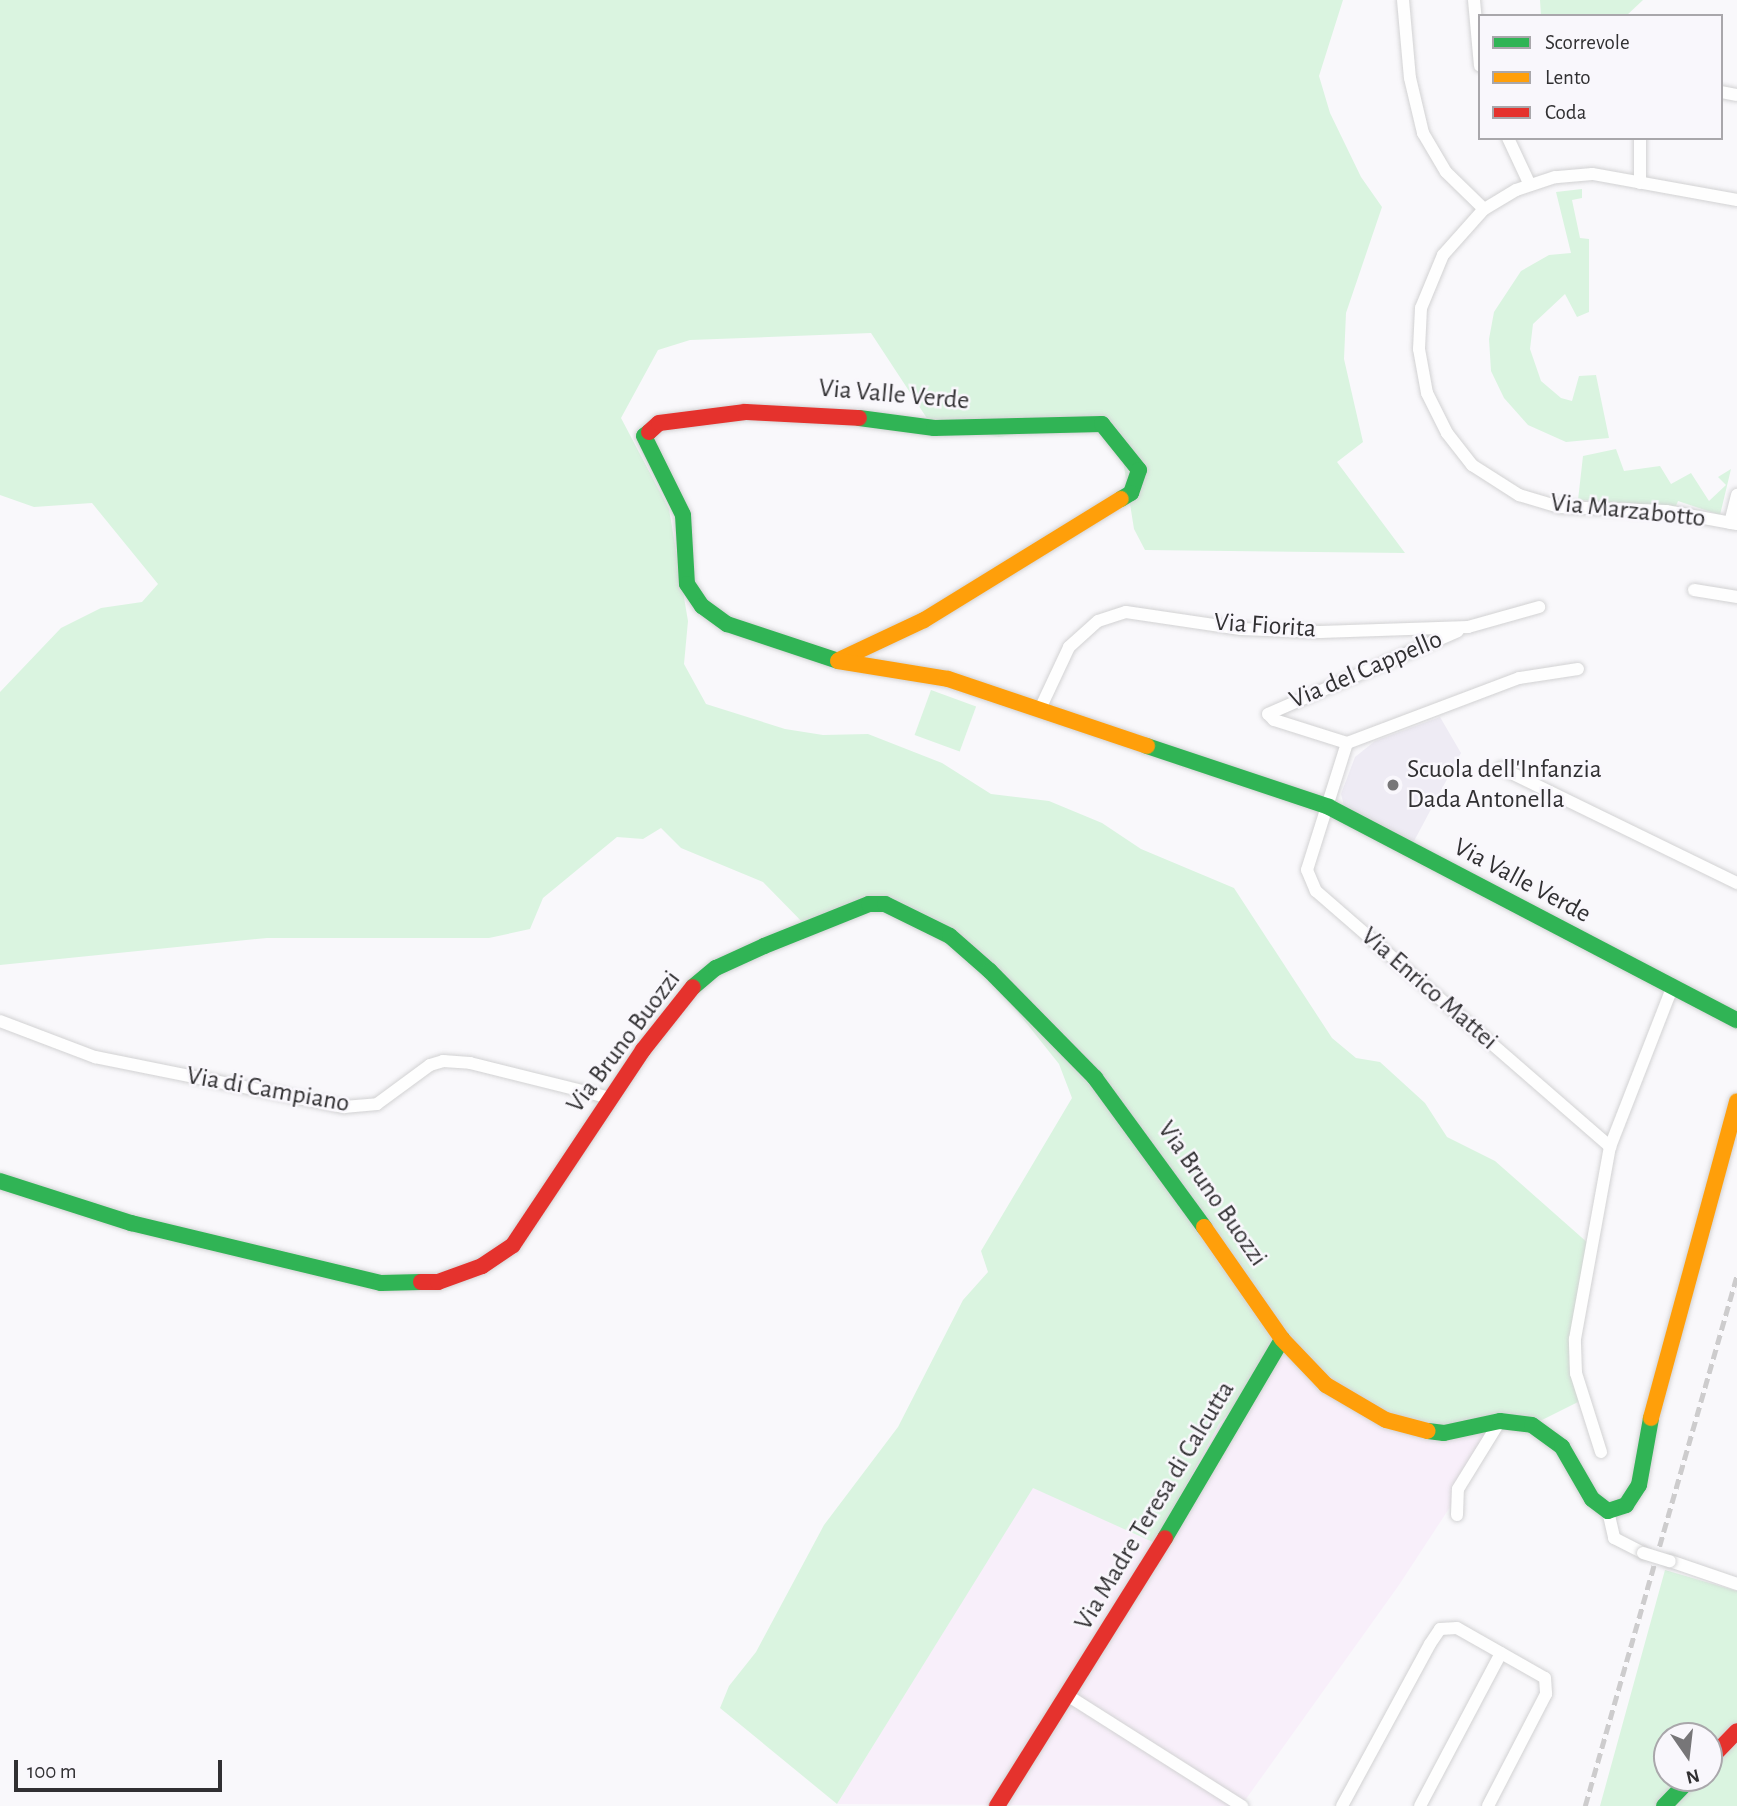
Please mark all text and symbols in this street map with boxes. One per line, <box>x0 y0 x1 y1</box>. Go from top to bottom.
legend <box>1478 14 1723 140</box>
text: Scorrevole <box>1545 32 1630 53</box>
text: Lento <box>1545 67 1591 88</box>
text: Coda <box>1545 102 1586 123</box>
street label: Via Valle Verde <box>817 373 971 417</box>
street label: Via Marzabotto <box>1549 487 1707 535</box>
street label: Via Fiorita <box>1213 607 1317 645</box>
street label: Via del Cappello <box>1285 624 1447 716</box>
place label: Scuola dell'Infanzia Dada Antonella <box>1407 754 1602 816</box>
marker: Scuola dell'Infanzia Dada Antonella <box>1385 777 1401 793</box>
street label: Via Valle Verde <box>1448 832 1596 930</box>
street label: Via Enrico Mattei <box>1354 921 1504 1057</box>
street label: Via Bruno Buozzi <box>560 965 688 1119</box>
street label: Via di Campiano <box>184 1060 352 1120</box>
street label: Via Bruno Buozzi <box>1150 1115 1274 1273</box>
street label: Via Madre Teresa di Calcutta <box>1068 1376 1242 1636</box>
north arrow <box>1653 1722 1723 1792</box>
scale bar <box>18 1746 226 1790</box>
text: 100 m <box>27 1761 77 1782</box>
text: N <box>1684 1765 1701 1787</box>

